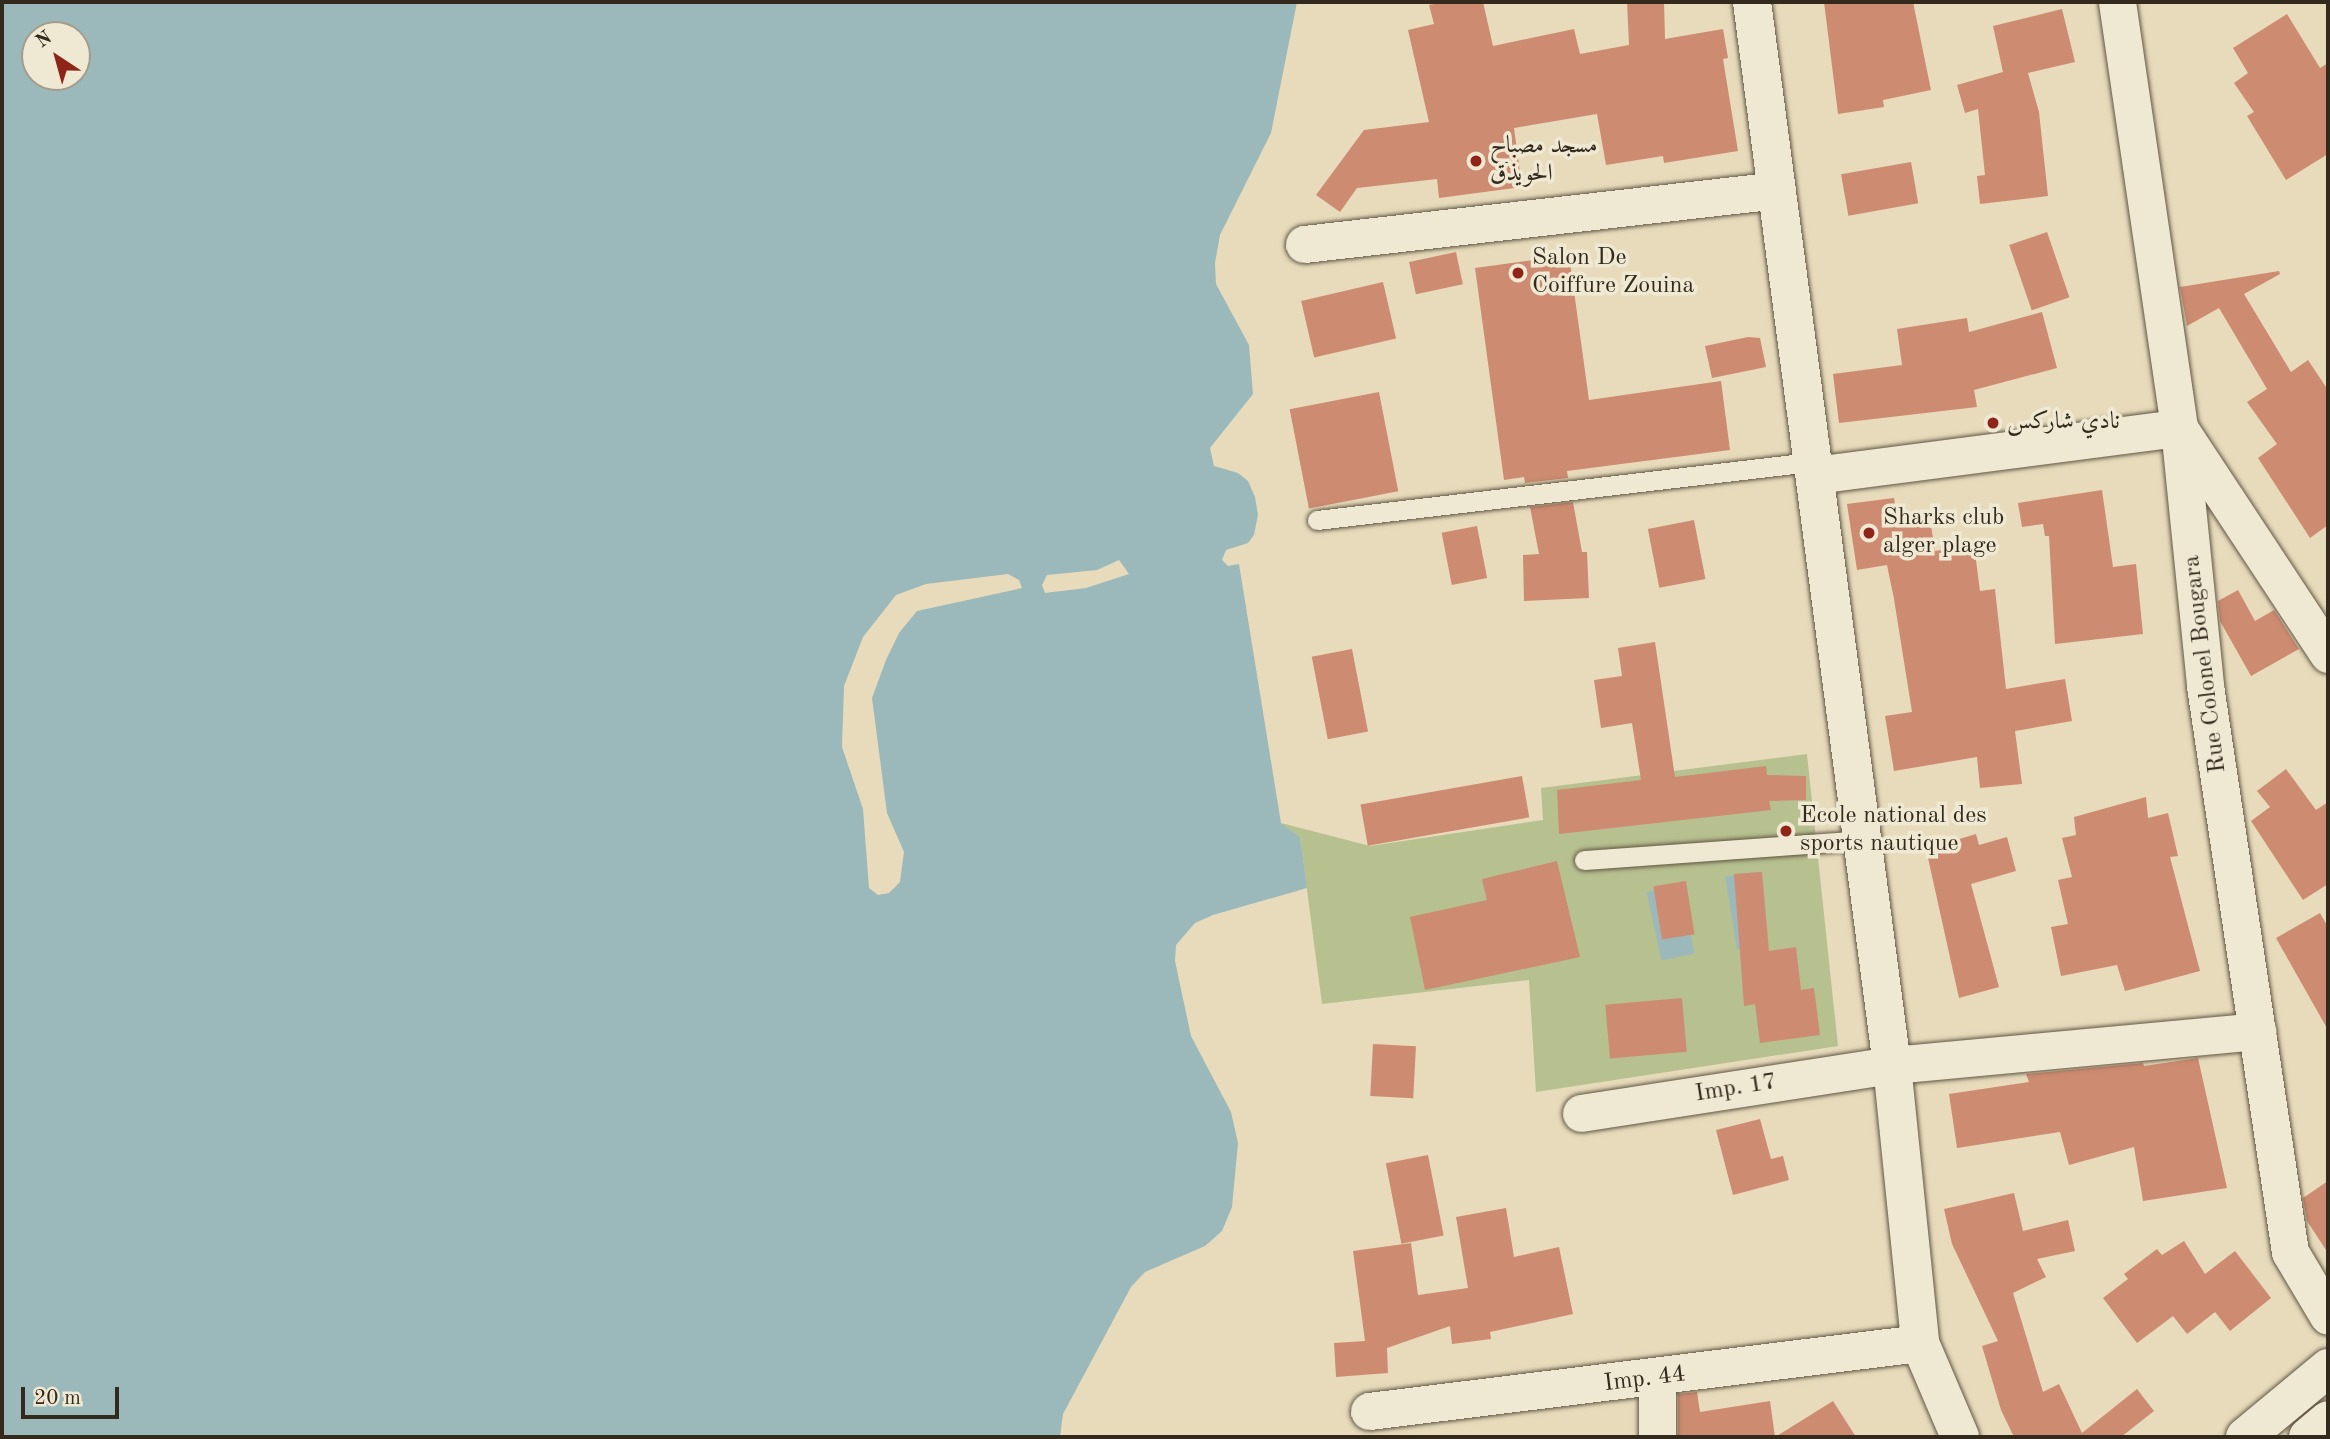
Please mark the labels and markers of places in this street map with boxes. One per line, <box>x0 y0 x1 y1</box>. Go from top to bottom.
place label: مسجد مصباح الحويذق <box>1490 133 1598 189</box>
marker: مسجد مصباح الحويذق <box>1468 153 1484 169</box>
place label: Salon De Coiffure Zouina <box>1532 245 1694 301</box>
marker: Salon De Coiffure Zouina <box>1510 265 1526 281</box>
place label: نادي شاركس <box>2007 409 2120 437</box>
marker: نادي شاركس <box>1985 415 2001 431</box>
place label: Sharks club alger plage <box>1883 505 2004 561</box>
marker: Sharks club alger plage <box>1861 525 1877 541</box>
place label: Ecole national des sports nautique <box>1800 803 1987 859</box>
marker: Ecole national des sports nautique <box>1778 823 1794 839</box>

